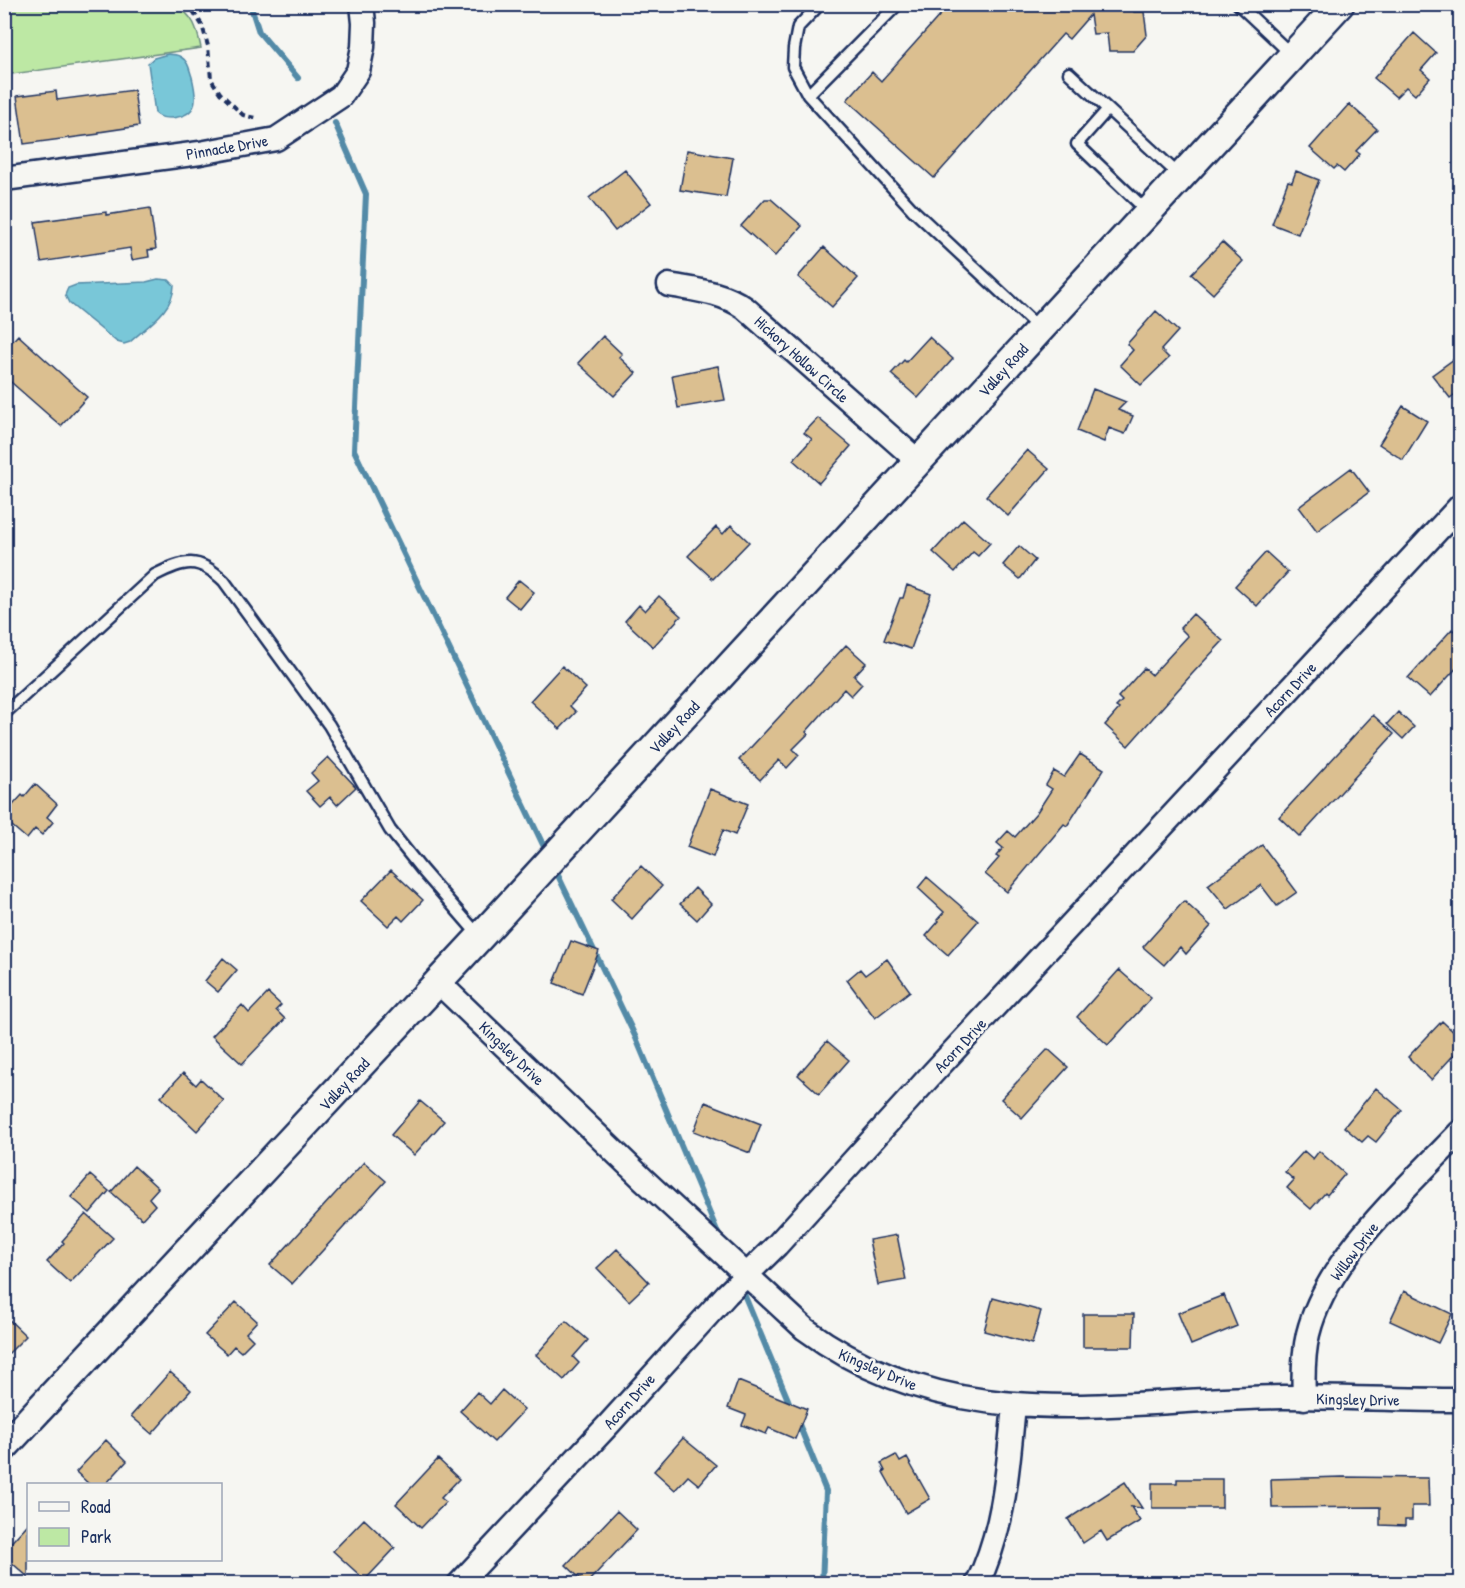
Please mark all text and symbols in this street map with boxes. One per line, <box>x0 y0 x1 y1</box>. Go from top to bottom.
street label: Pinnacle Drive <box>184 129 270 165</box>
street label: Hickory Hollow Circle <box>750 310 855 408</box>
street label: Valley Road <box>973 338 1033 402</box>
street label: Acorn Drive <box>1259 656 1322 721</box>
street label: Valley Road <box>644 696 704 758</box>
street label: Acorn Drive <box>929 1012 992 1077</box>
street label: Kingsley Drive <box>474 1016 550 1090</box>
street label: Valley Road <box>314 1053 374 1115</box>
street label: Willow Drive <box>1325 1217 1384 1285</box>
street label: Kingsley Drive <box>835 1343 921 1396</box>
street label: Acorn Drive <box>598 1368 660 1433</box>
street label: Kingsley Drive <box>1316 1387 1401 1411</box>
legend <box>27 1483 222 1561</box>
text: Road <box>81 1494 111 1519</box>
text: Park <box>81 1524 112 1549</box>

